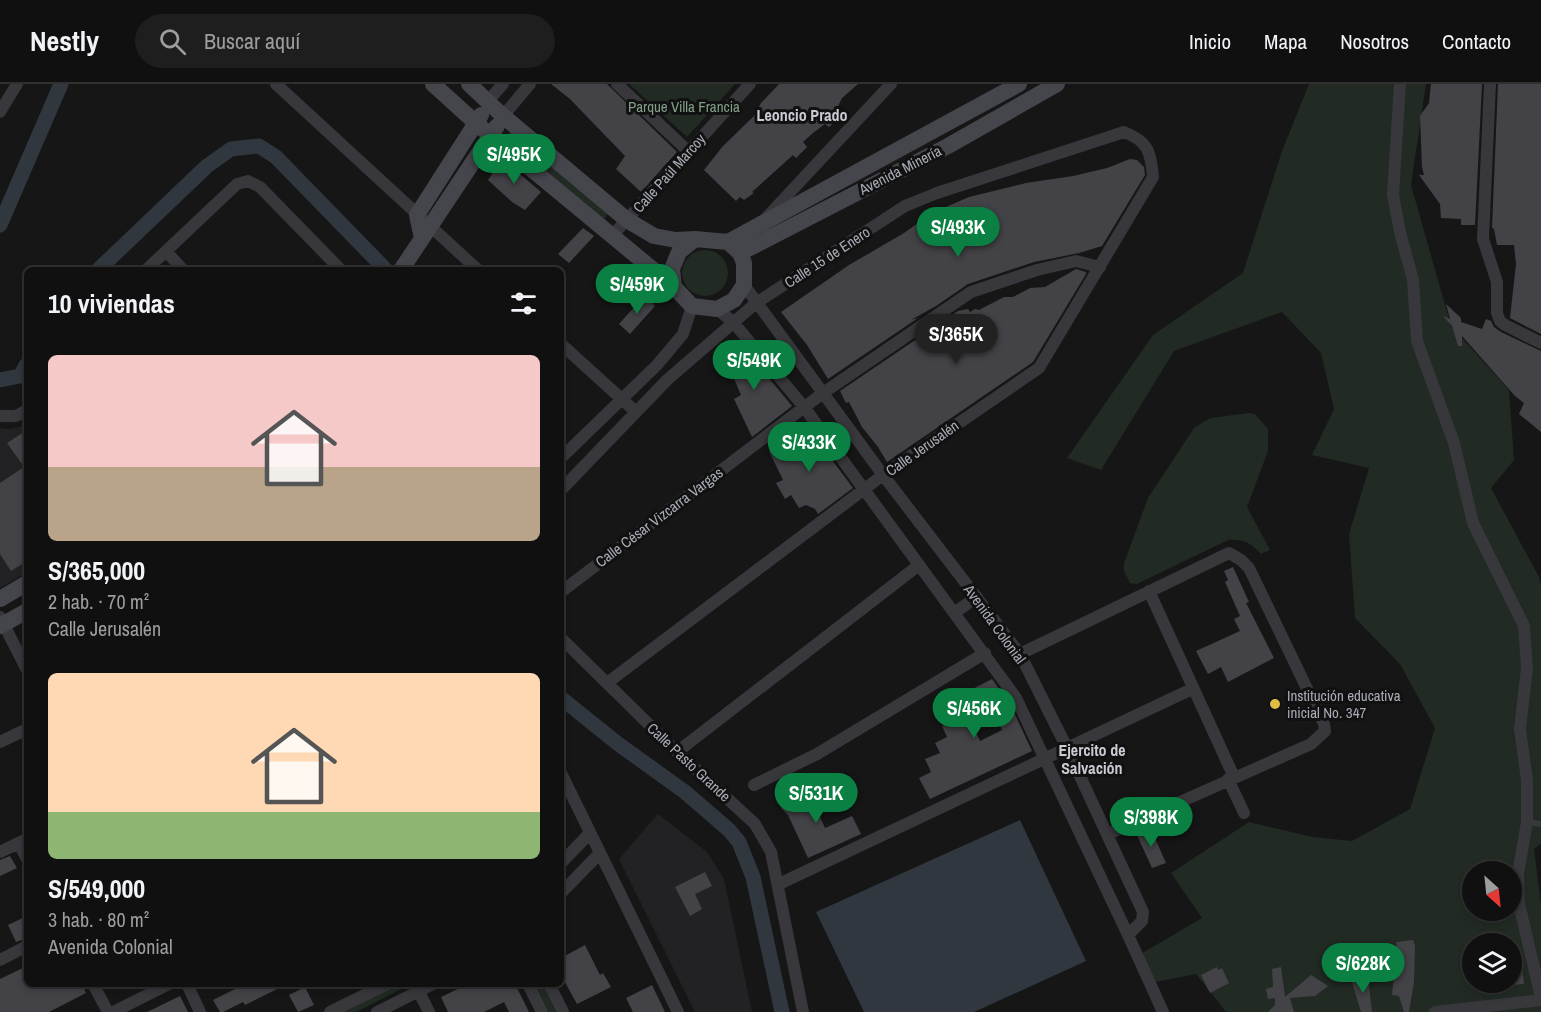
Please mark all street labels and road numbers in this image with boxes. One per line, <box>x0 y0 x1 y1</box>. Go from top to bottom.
street label: Calle Paúl Marcoy <box>628 128 711 217</box>
street label: Avenida Minería <box>854 140 945 200</box>
street label: Calle 15 de Enero <box>780 221 874 293</box>
street label: Calle Jerusalén <box>881 415 963 481</box>
street label: Calle César Vizcarra Vargas <box>591 462 727 572</box>
street label: Avenida Colonial <box>958 579 1031 668</box>
street label: Calle Pasto Grande <box>643 718 736 806</box>

